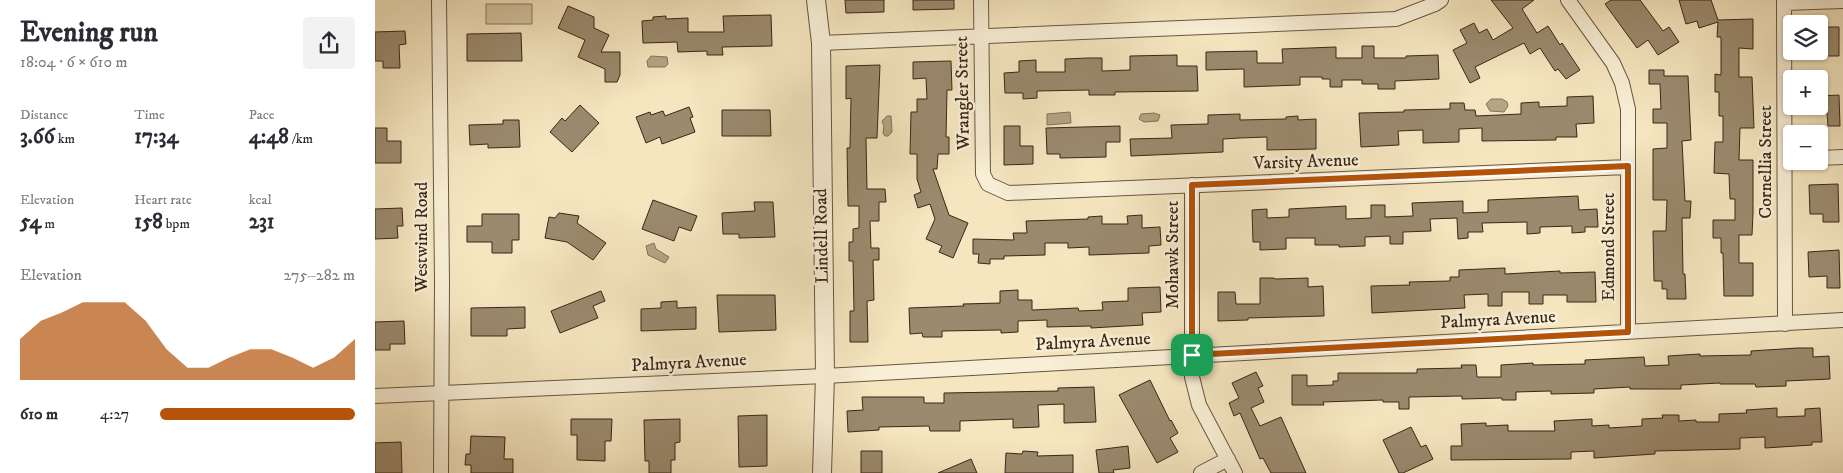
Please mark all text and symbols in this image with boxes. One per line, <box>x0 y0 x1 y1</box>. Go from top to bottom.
text: Evening run <box>20 15 158 50</box>
map controls <box>1783 15 1828 170</box>
button: layers <box>1783 15 1828 60</box>
button: share <box>303 17 355 69</box>
street label: Wrangler Street <box>951 36 975 151</box>
text: 18:04 · 6 × 610 m <box>20 52 127 72</box>
button: + <box>1783 70 1828 115</box>
street label: Cornellia Street <box>1755 105 1777 219</box>
text: Distance <box>20 106 68 124</box>
text: Time <box>134 106 165 124</box>
text: Pace <box>249 106 275 124</box>
text: 3.66 <box>20 124 55 150</box>
text: 17:34 <box>134 124 179 150</box>
text: 4:48 <box>249 124 289 150</box>
button: − <box>1783 125 1828 170</box>
text: km <box>55 130 75 148</box>
text: /km <box>289 130 313 148</box>
street label: Varsity Avenue <box>1252 149 1359 175</box>
street label: Westwind Road <box>411 182 433 293</box>
street label: Lindell Road <box>810 188 834 284</box>
text: Elevation <box>20 191 74 209</box>
text: Heart rate <box>134 191 192 209</box>
text: kcal <box>249 191 272 209</box>
street label: Edmond Street <box>1598 192 1620 301</box>
street label: Mohawk Street <box>1162 201 1184 309</box>
text: 54 <box>20 209 41 235</box>
text: 158 <box>134 209 163 235</box>
text: 231 <box>249 209 275 235</box>
text: m <box>41 215 55 233</box>
text: bpm <box>163 215 190 233</box>
text: Elevation <box>20 265 82 285</box>
text: 275–282 m <box>284 265 355 285</box>
street label: Palmyra Avenue <box>1440 306 1556 334</box>
street label: Palmyra Avenue <box>1035 328 1151 356</box>
pin <box>1171 334 1213 376</box>
icon: arrive <box>1178 341 1206 369</box>
street label: Palmyra Avenue <box>631 349 747 377</box>
text: 610 m <box>20 404 58 424</box>
text: 4:27 <box>100 404 129 424</box>

